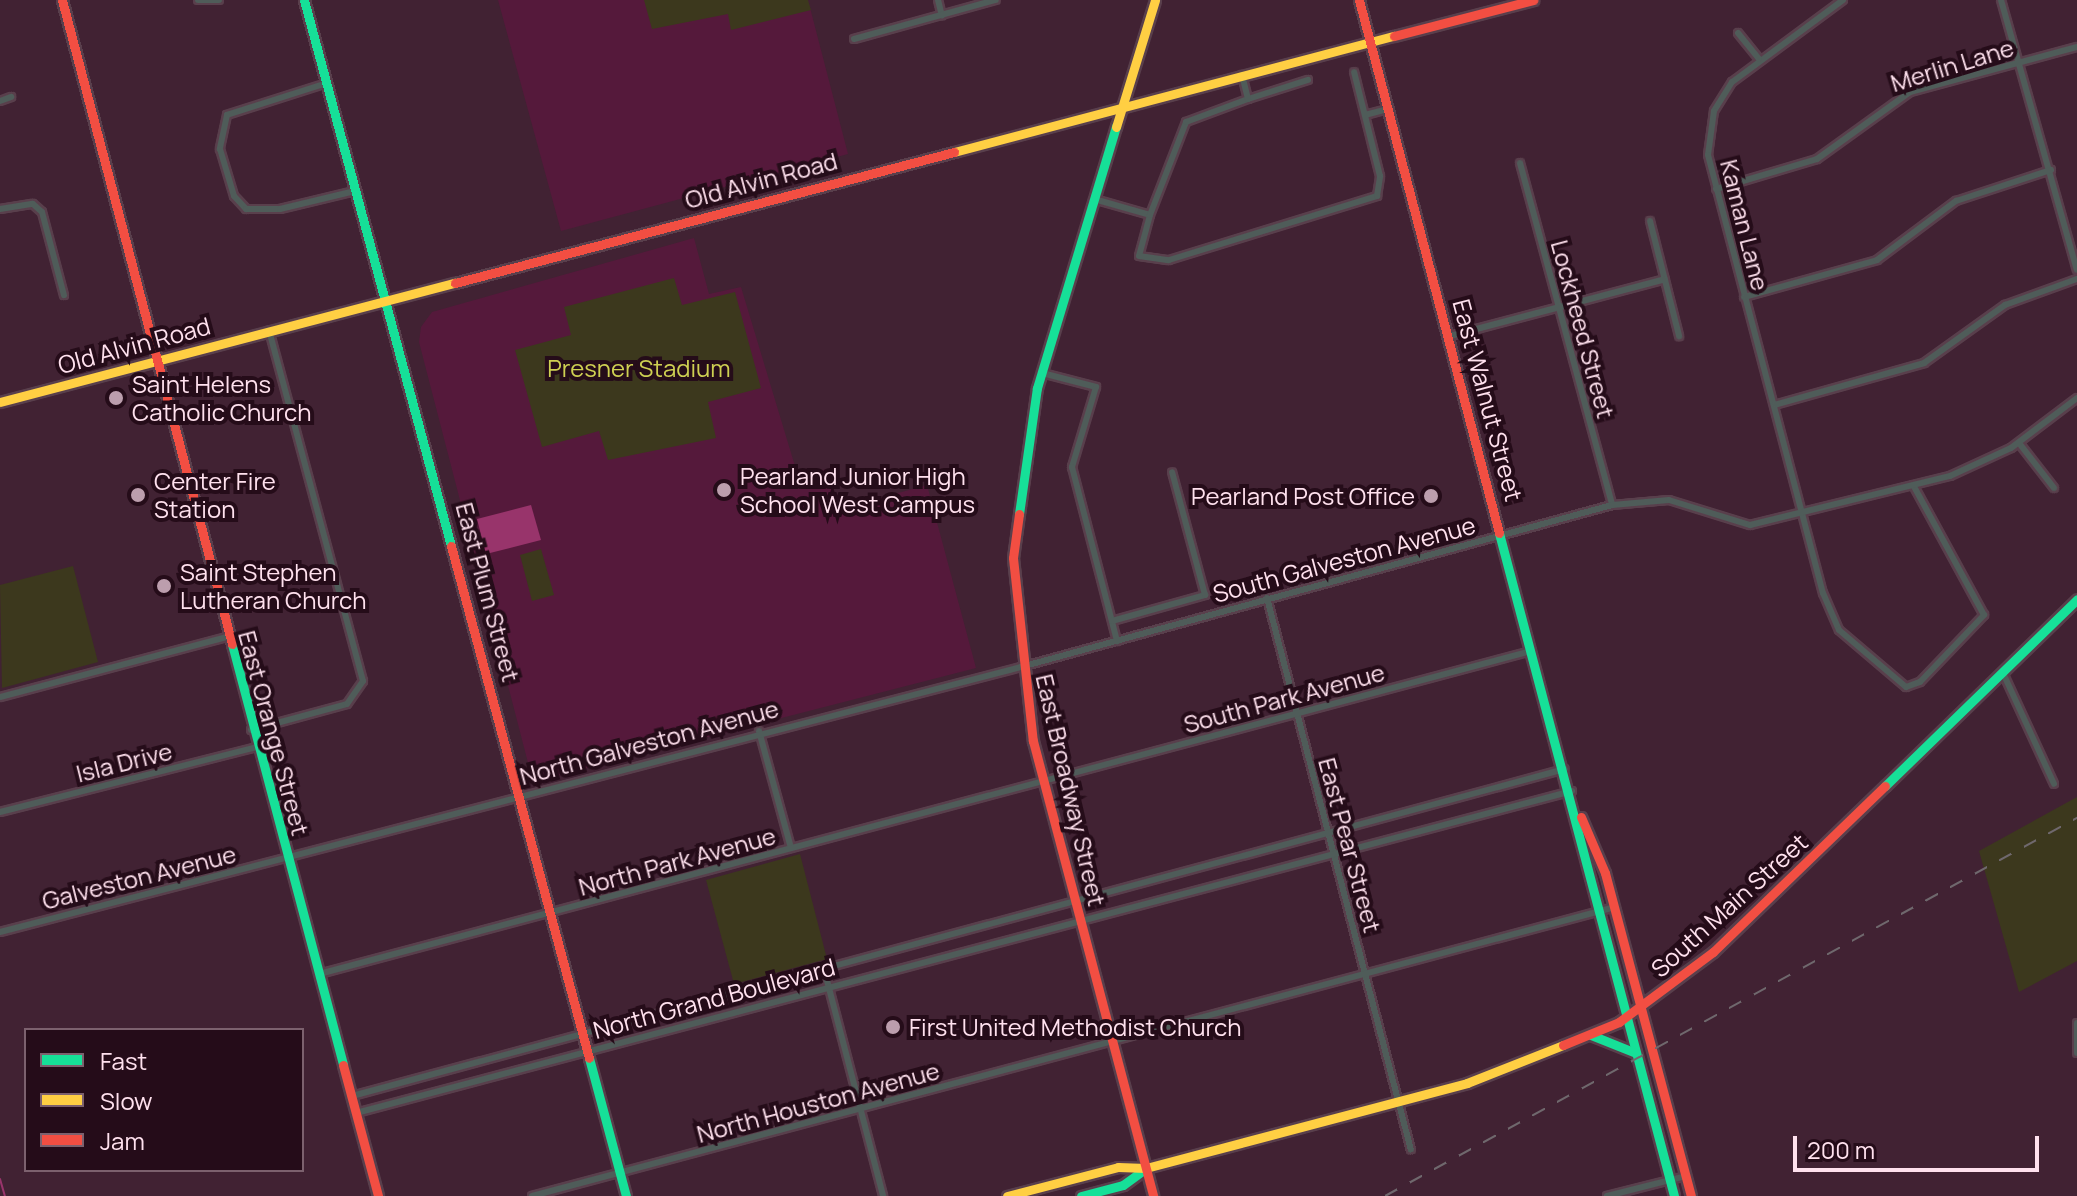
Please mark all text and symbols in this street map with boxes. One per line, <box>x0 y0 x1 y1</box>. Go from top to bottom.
street label: Merlin Lane <box>1887 33 2017 97</box>
street label: Old Alvin Road <box>682 146 840 214</box>
street label: Kaman Lane <box>1715 156 1775 294</box>
street label: Lockheed Street <box>1545 237 1621 421</box>
street label: East Walnut Street <box>1447 296 1529 504</box>
street label: Old Alvin Road <box>55 311 213 379</box>
park label: Presner Stadium <box>547 354 731 382</box>
place label: Saint Helens Catholic Church <box>132 370 311 426</box>
marker: Saint Helens Catholic Church <box>107 389 125 407</box>
place label: Pearland Junior High School West Campus <box>740 462 975 518</box>
place label: Center Fire Station <box>154 467 276 523</box>
marker: Pearland Junior High School West Campus <box>715 481 733 499</box>
place label: Pearland Post Office <box>1191 482 1415 510</box>
marker: Center Fire Station <box>129 486 147 504</box>
marker: Pearland Post Office <box>1422 487 1440 505</box>
street label: East Plum Street <box>450 499 526 685</box>
street label: South Galveston Avenue <box>1210 510 1478 608</box>
place label: Saint Stephen Lutheran Church <box>180 558 367 614</box>
marker: Saint Stephen Lutheran Church <box>155 577 173 595</box>
street label: East Orange Street <box>233 628 315 838</box>
street label: South Park Avenue <box>1180 657 1388 739</box>
street label: East Broadway Street <box>1030 671 1112 909</box>
street label: North Galveston Avenue <box>516 694 782 790</box>
street label: Isla Drive <box>73 736 175 788</box>
street label: East Pear Street <box>1313 755 1387 935</box>
street label: North Park Avenue <box>575 821 779 901</box>
street label: South Main Street <box>1645 827 1813 983</box>
street label: Galveston Avenue <box>39 839 239 915</box>
street label: North Grand Boulevard <box>590 952 838 1044</box>
place label: First United Methodist Church <box>909 1013 1241 1041</box>
marker: First United Methodist Church <box>884 1018 902 1036</box>
legend <box>24 1028 304 1172</box>
text: Fast <box>100 1044 147 1077</box>
street label: North Houston Avenue <box>694 1056 942 1148</box>
text: Slow <box>100 1084 153 1117</box>
scale bar <box>1797 1120 2043 1170</box>
text: Jam <box>100 1124 145 1157</box>
text: 200 m <box>1807 1133 1875 1166</box>

